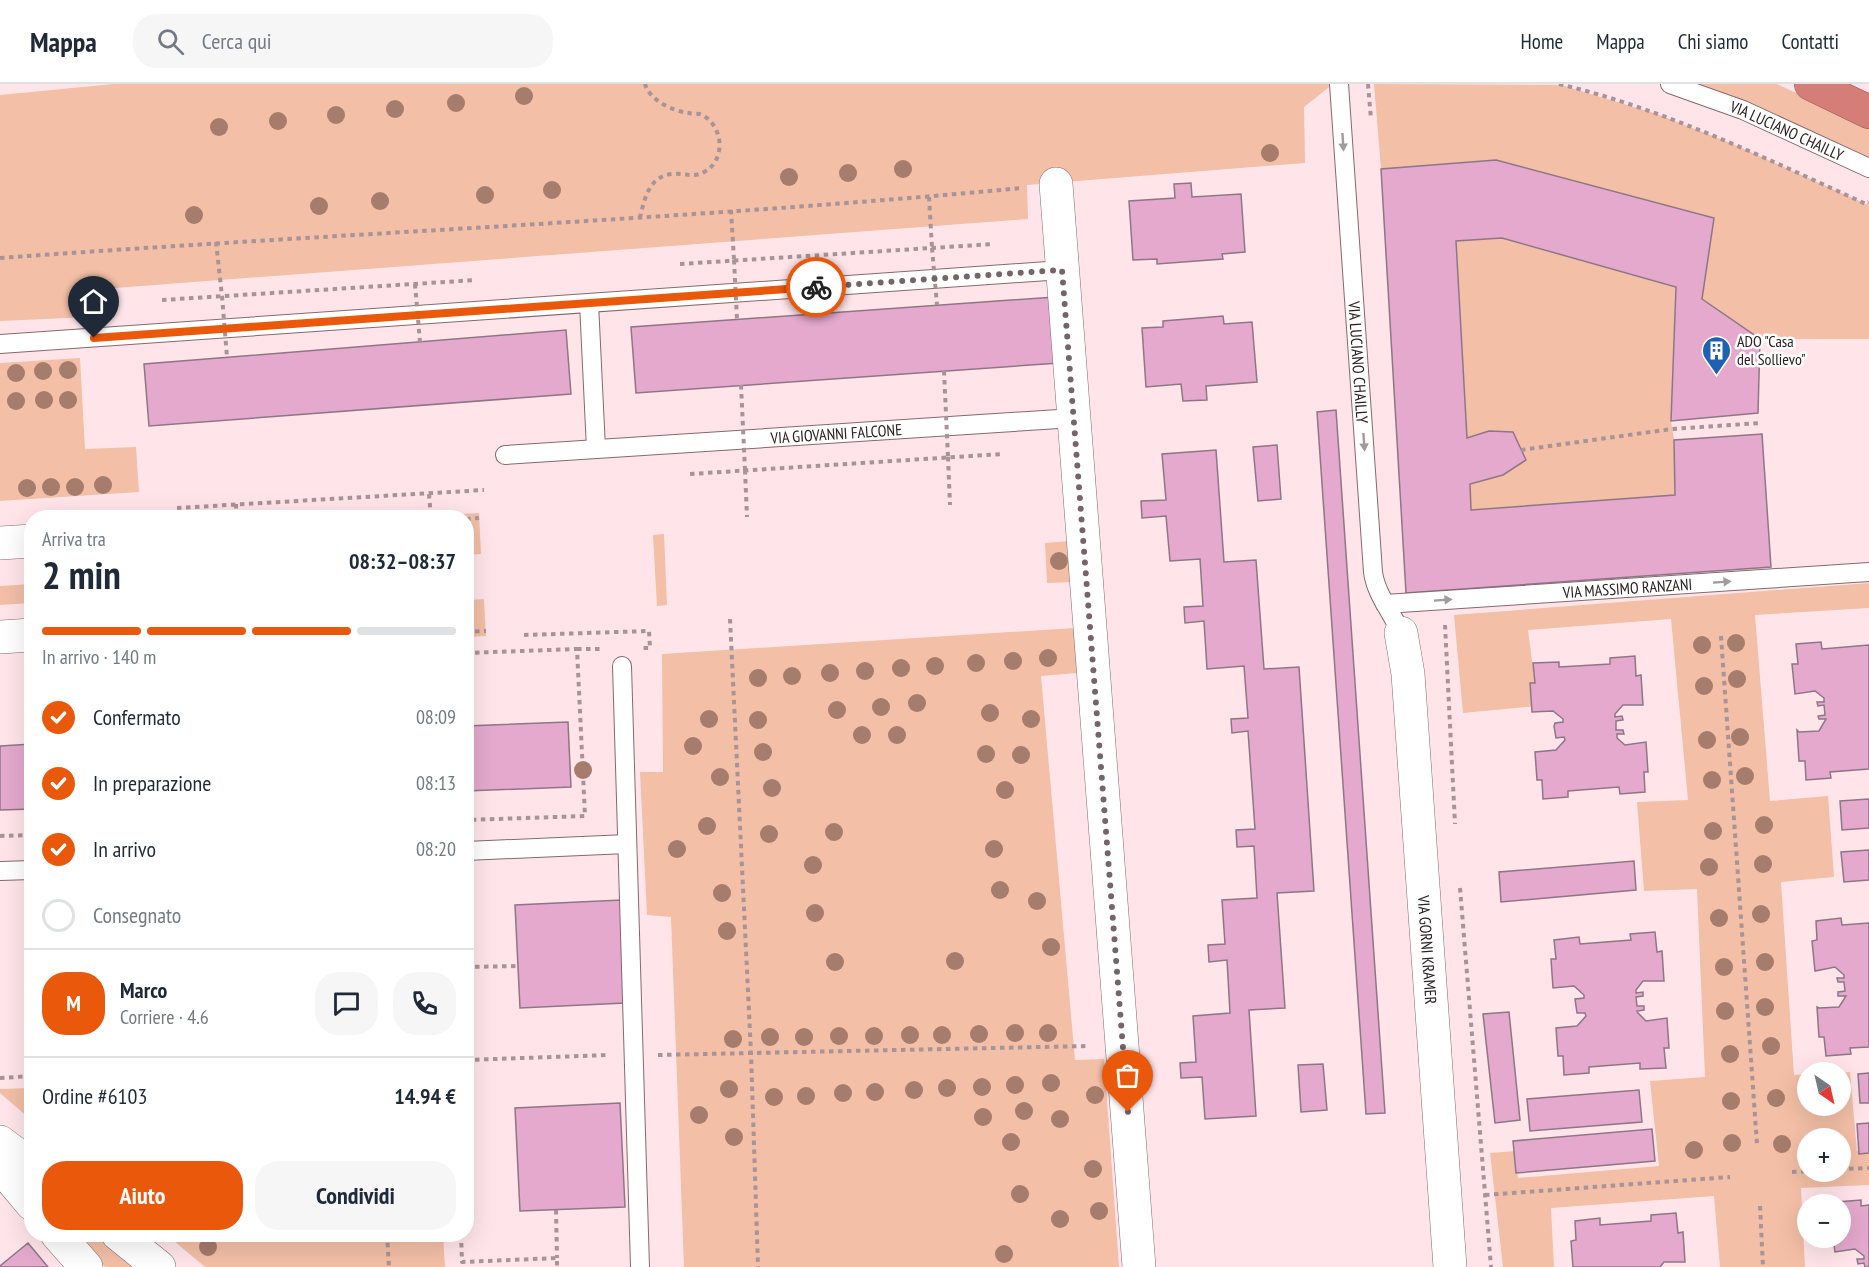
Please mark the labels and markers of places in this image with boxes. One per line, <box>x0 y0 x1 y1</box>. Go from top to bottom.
pin <box>68 276 119 338</box>
place label: ADO "Casa del Sollievo" <box>1737 331 1806 369</box>
building icon: ADO "Casa del Sollievo" <box>1700 334 1732 376</box>
pin <box>1102 1050 1153 1112</box>

